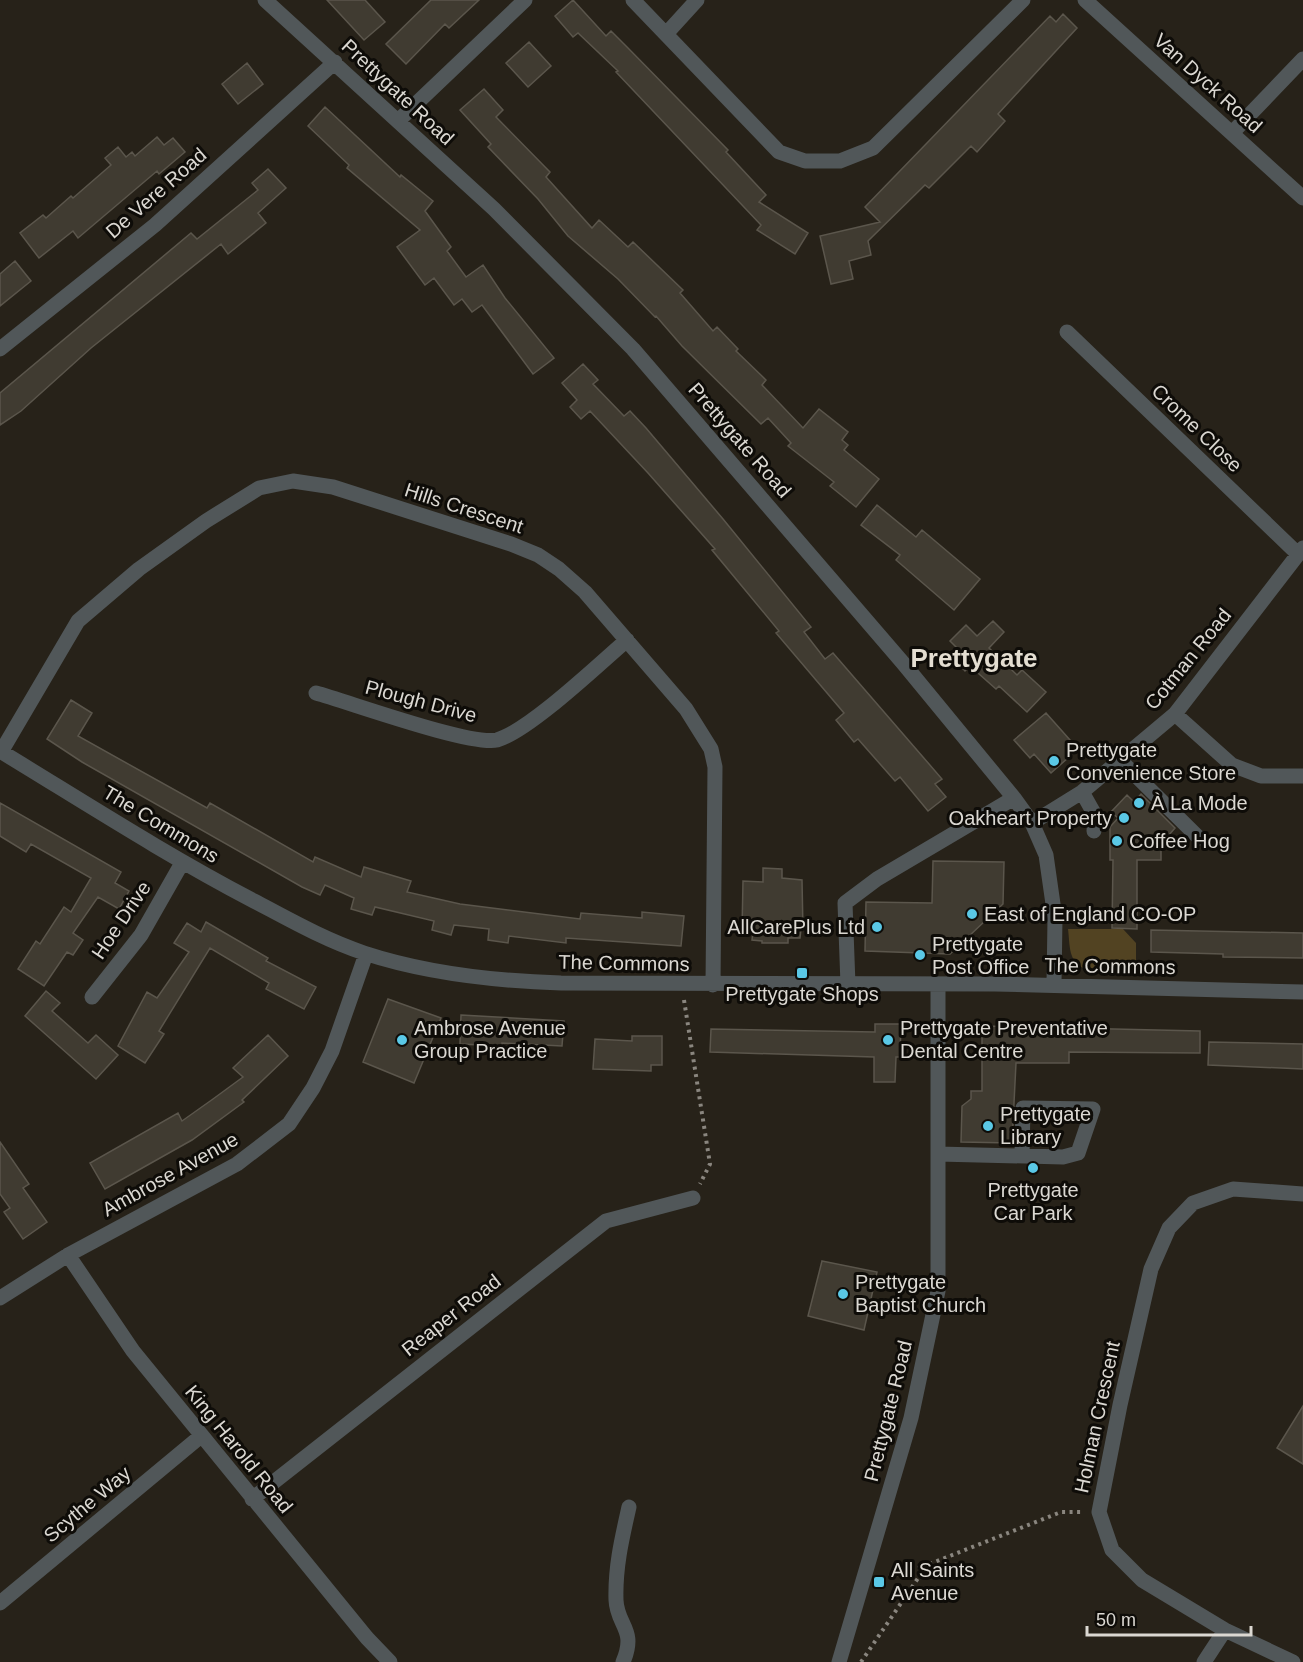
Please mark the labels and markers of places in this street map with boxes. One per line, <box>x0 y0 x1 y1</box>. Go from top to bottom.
place label: Prettygate Convenience Store <box>1066 739 1236 784</box>
marker: Prettygate Convenience Store <box>1047 754 1061 768</box>
place label: À La Mode <box>1151 792 1248 814</box>
marker: À La Mode <box>1132 796 1146 810</box>
place label: Oakheart Property <box>949 807 1112 829</box>
marker: Oakheart Property <box>1117 811 1131 825</box>
place label: Coffee Hog <box>1129 830 1230 852</box>
marker: Coffee Hog <box>1110 834 1124 848</box>
place label: East of England CO-OP <box>984 903 1196 925</box>
marker: East of England CO-OP <box>965 907 979 921</box>
place label: AllCarePlus Ltd <box>727 916 865 938</box>
marker: AllCarePlus Ltd <box>870 920 884 934</box>
place label: Prettygate Post Office <box>932 933 1029 978</box>
marker: Prettygate Post Office <box>913 948 927 962</box>
marker: Prettygate Shops <box>795 966 809 980</box>
place label: Prettygate Shops <box>725 983 879 1005</box>
place label: Ambrose Avenue Group Practice <box>414 1017 566 1062</box>
place label: Prettygate Preventative Dental Centre <box>900 1017 1108 1062</box>
marker: Ambrose Avenue Group Practice <box>395 1033 409 1047</box>
marker: Prettygate Preventative Dental Centre <box>881 1033 895 1047</box>
place label: Prettygate Library <box>1000 1103 1091 1148</box>
marker: Prettygate Library <box>981 1119 995 1133</box>
marker: Prettygate Car Park <box>1026 1161 1040 1175</box>
place label: Prettygate Car Park <box>987 1179 1079 1224</box>
place label: Prettygate Baptist Church <box>855 1271 986 1316</box>
marker: Prettygate Baptist Church <box>836 1287 850 1301</box>
place label: All Saints Avenue <box>891 1559 974 1604</box>
marker: All Saints Avenue <box>872 1575 886 1589</box>

